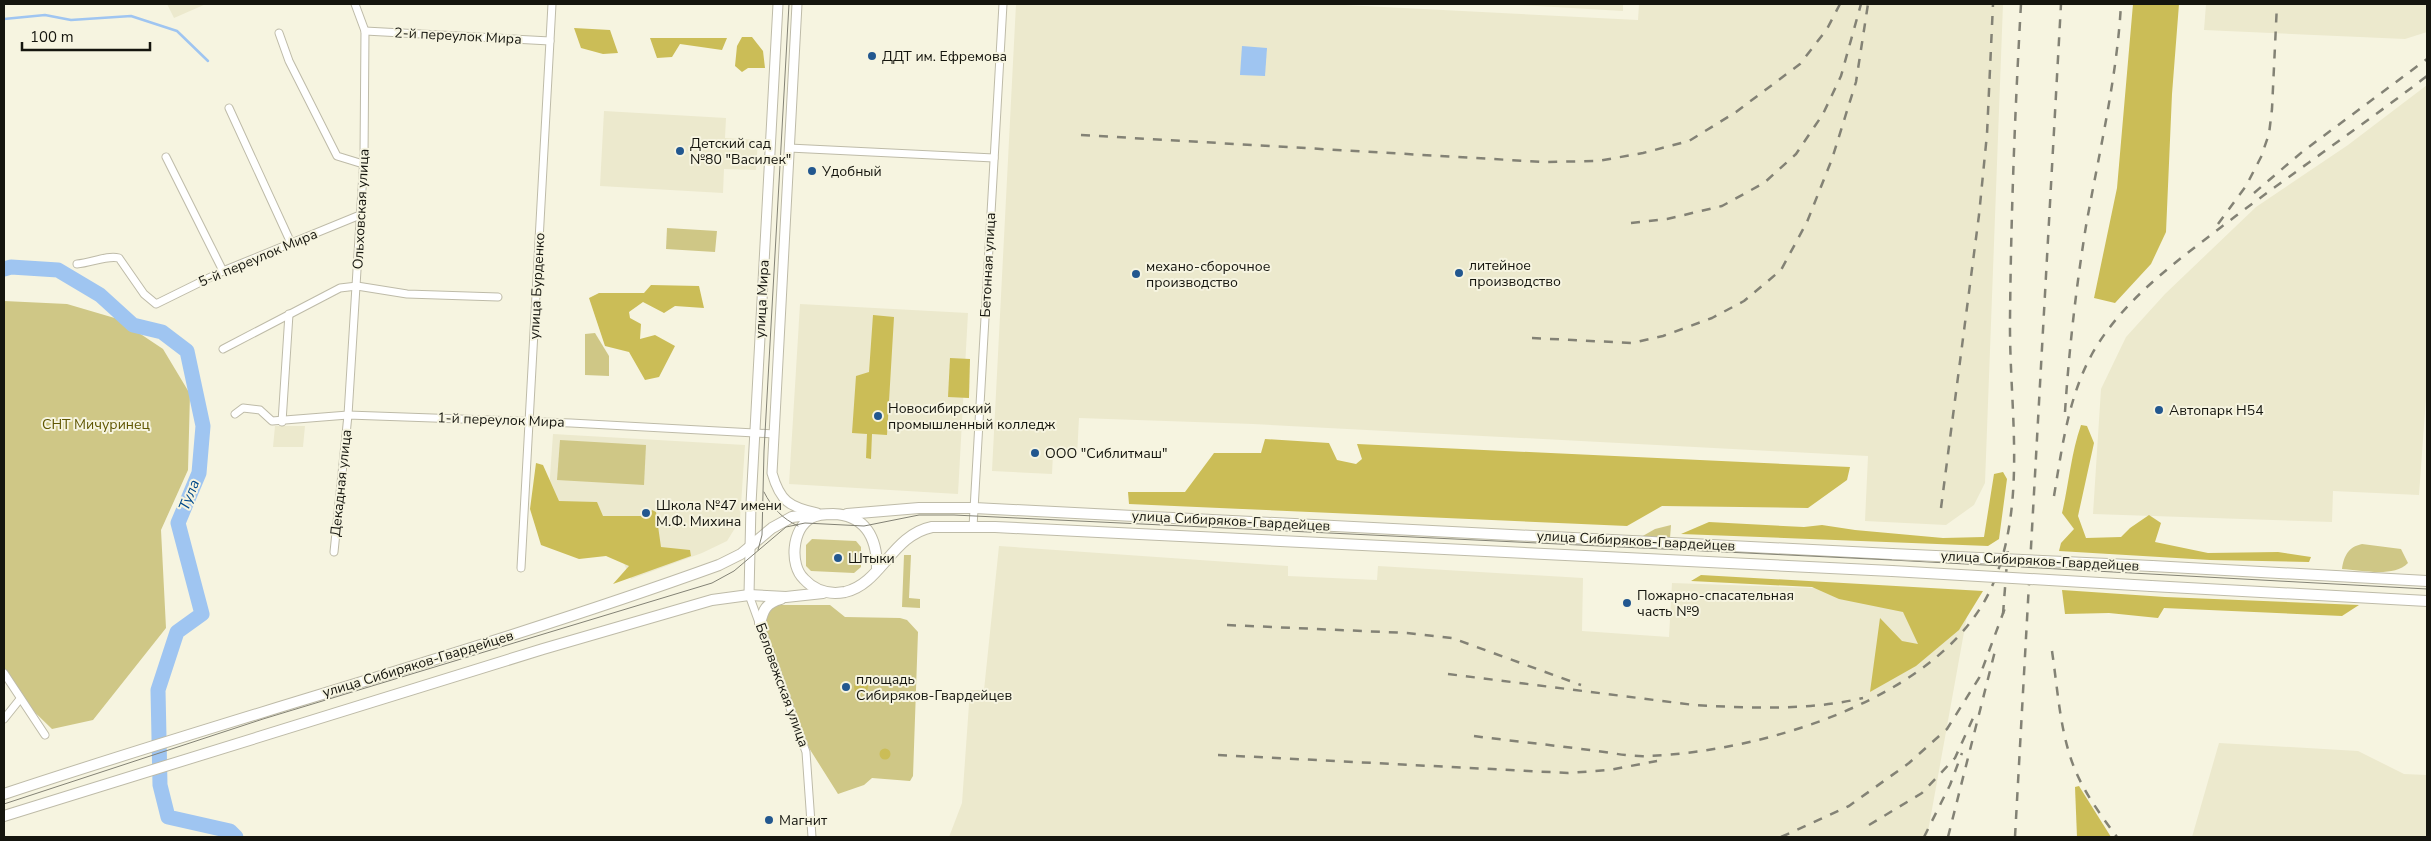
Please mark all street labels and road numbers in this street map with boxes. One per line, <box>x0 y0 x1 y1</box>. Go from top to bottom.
street label: 2-й переулок Мира <box>394 23 522 49</box>
street label: Ольховская улица <box>348 148 374 270</box>
street label: Бетонная улица <box>976 212 1000 318</box>
street label: 5-й переулок Мира <box>196 224 320 292</box>
street label: улица Бурденко <box>525 232 549 340</box>
street label: улица Мира <box>750 259 774 339</box>
street label: 1-й переулок Мира <box>437 408 565 432</box>
street label: Декадная улица <box>326 428 356 538</box>
street label: улица Сибиряков-Гвардейцев <box>1131 506 1331 536</box>
street label: улица Сибиряков-Гвардейцев <box>1536 526 1736 556</box>
street label: улица Сибиряков-Гвардейцев <box>1940 546 2140 576</box>
street label: Беловежская улица <box>751 620 813 750</box>
street label: улица Сибиряков-Гвардейцев <box>320 626 516 702</box>

